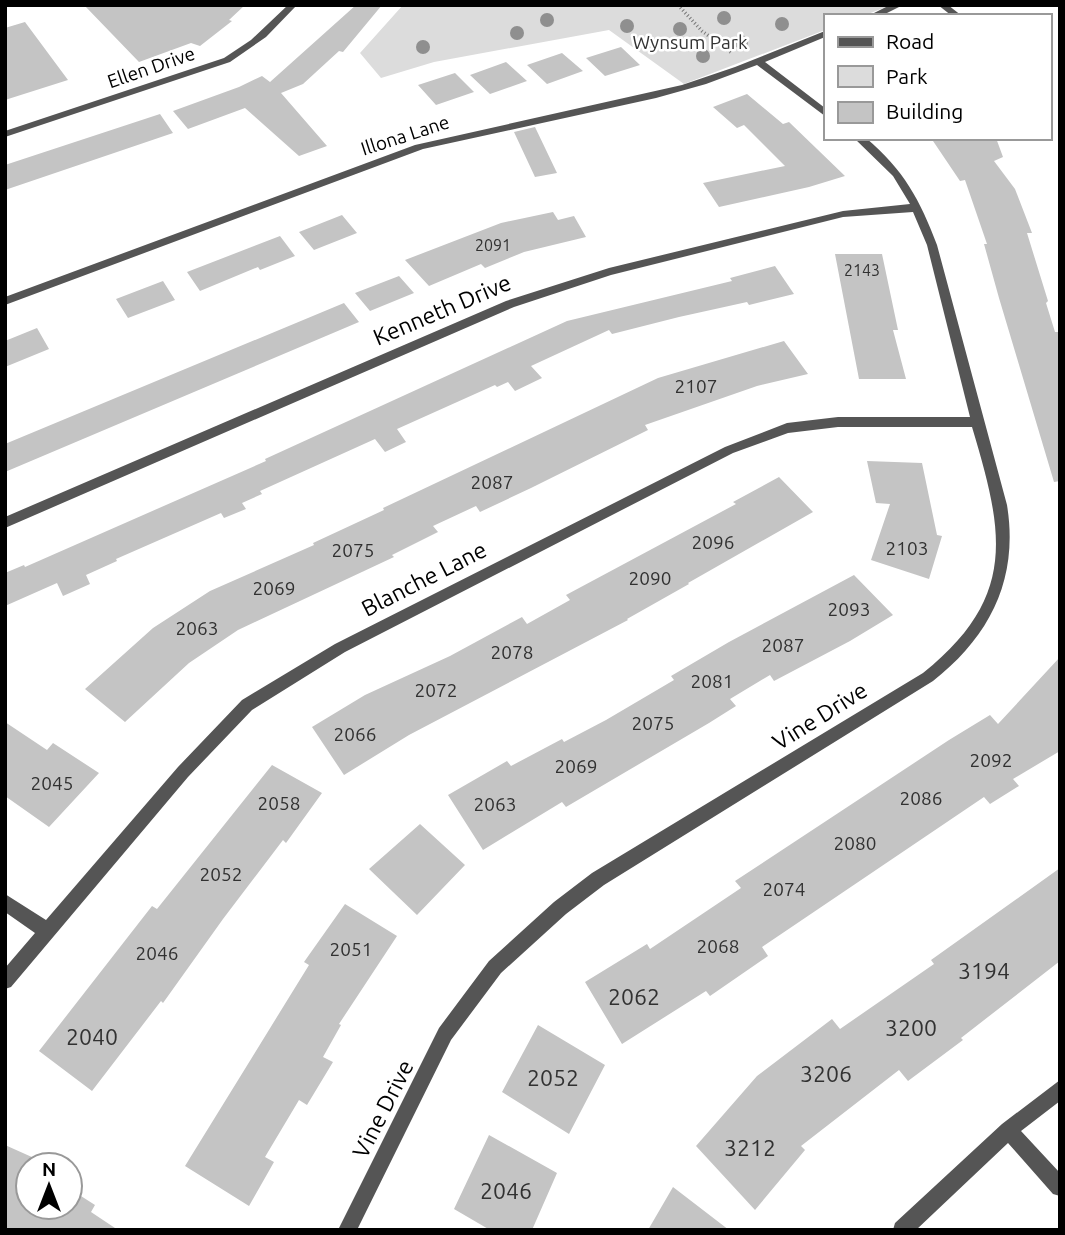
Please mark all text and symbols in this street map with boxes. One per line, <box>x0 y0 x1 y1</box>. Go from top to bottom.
legend <box>824 14 1051 140</box>
text: Road <box>886 29 934 53</box>
park label: Wynsum Park <box>632 31 748 53</box>
street label: Ellen Drive <box>104 42 198 92</box>
text: Park <box>886 64 928 88</box>
text: Building <box>886 99 963 123</box>
street label: Illona Lane <box>358 110 452 160</box>
house number: 2091 <box>475 236 511 254</box>
house number: 2143 <box>844 261 880 279</box>
street label: Kenneth Drive <box>369 269 514 350</box>
house number: 2107 <box>675 375 717 397</box>
house number: 2087 <box>471 471 513 493</box>
house number: 2096 <box>692 531 734 553</box>
street label: Blanche Lane <box>357 536 490 621</box>
house number: 2103 <box>886 537 928 559</box>
house number: 2075 <box>332 539 374 561</box>
house number: 2090 <box>629 567 671 589</box>
house number: 2069 <box>253 577 295 599</box>
house number: 2093 <box>828 598 870 620</box>
house number: 2063 <box>176 617 218 639</box>
house number: 2087 <box>762 634 804 656</box>
house number: 2078 <box>491 641 533 663</box>
house number: 2081 <box>691 670 733 692</box>
street label: Vine Drive <box>768 677 871 754</box>
house number: 2072 <box>415 679 457 701</box>
house number: 2075 <box>632 712 674 734</box>
house number: 2066 <box>334 723 376 745</box>
house number: 2092 <box>970 749 1012 771</box>
house number: 2069 <box>555 755 597 777</box>
house number: 2045 <box>31 772 73 794</box>
house number: 2086 <box>900 787 942 809</box>
house number: 2058 <box>258 792 300 814</box>
house number: 2063 <box>474 793 516 815</box>
house number: 2080 <box>834 832 876 854</box>
house number: 2052 <box>200 863 242 885</box>
house number: 2074 <box>763 878 805 900</box>
house number: 2068 <box>697 935 739 957</box>
house number: 2051 <box>330 938 372 960</box>
house number: 2046 <box>136 942 178 964</box>
house number: 3194 <box>958 958 1010 983</box>
house number: 2062 <box>608 984 660 1009</box>
house number: 3200 <box>885 1015 937 1040</box>
house number: 2040 <box>66 1024 118 1049</box>
street label: Vine Drive <box>347 1056 418 1162</box>
house number: 3206 <box>800 1061 852 1086</box>
house number: 2052 <box>527 1065 579 1090</box>
house number: 3212 <box>724 1135 776 1160</box>
north arrow <box>14 1151 84 1221</box>
text: N <box>42 1158 56 1180</box>
house number: 2046 <box>480 1178 532 1203</box>

